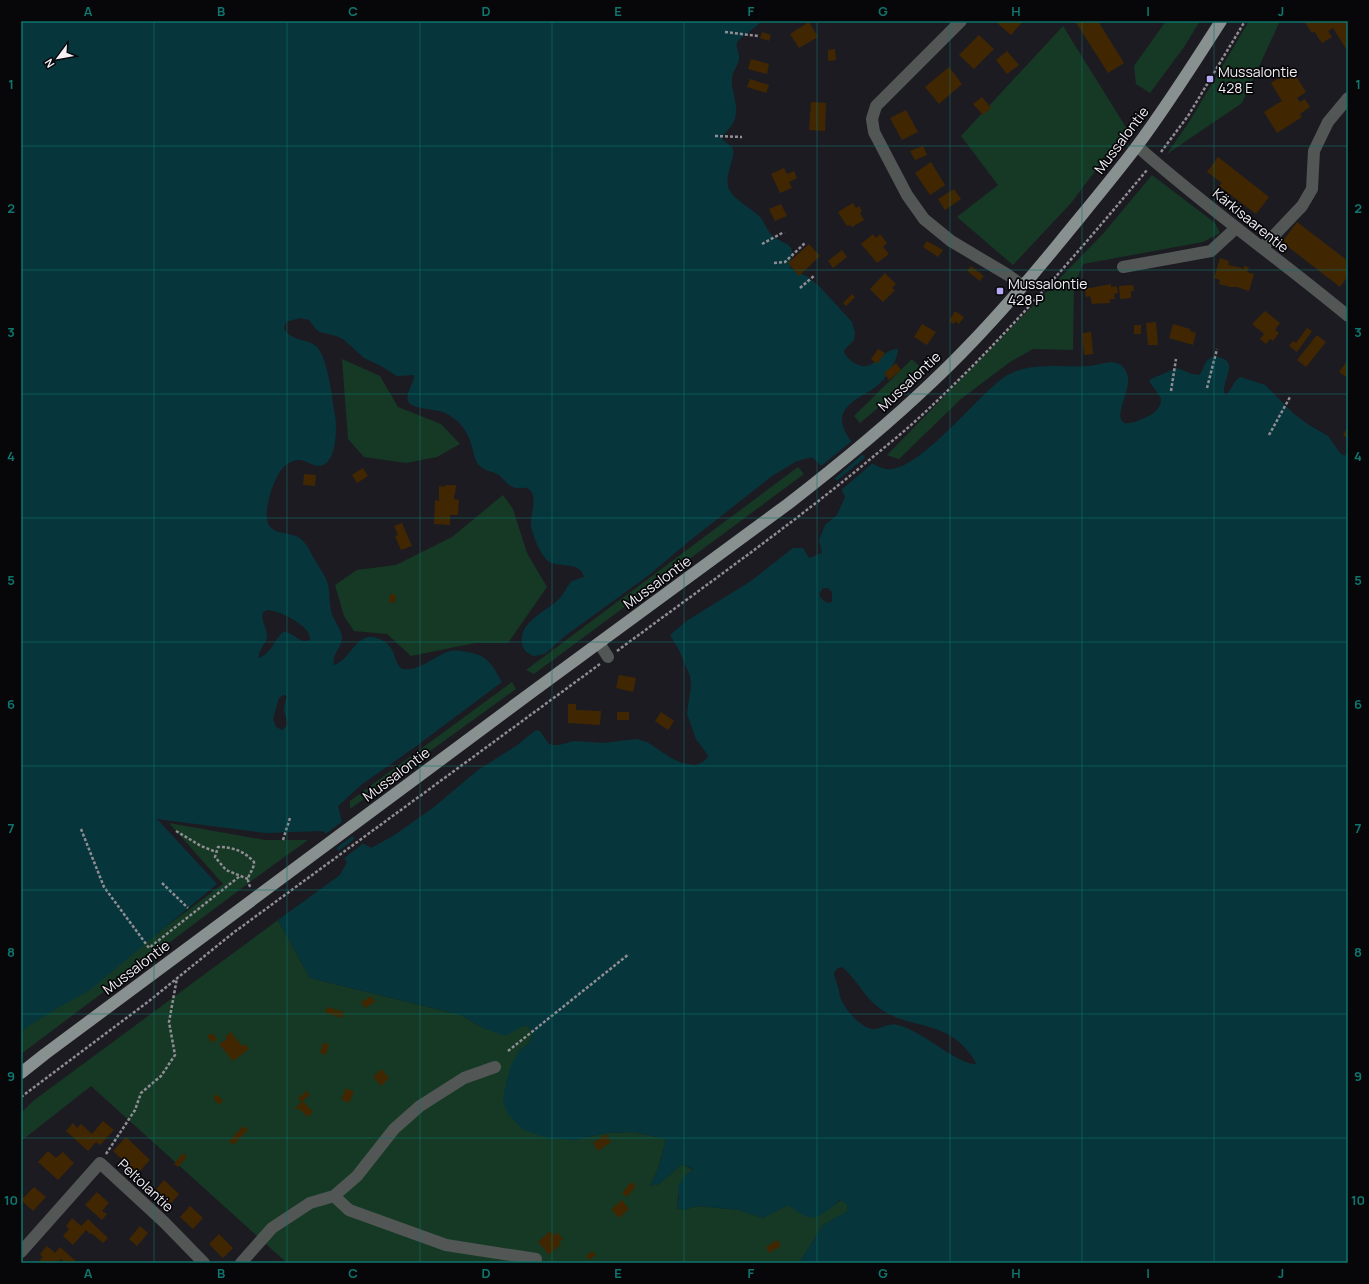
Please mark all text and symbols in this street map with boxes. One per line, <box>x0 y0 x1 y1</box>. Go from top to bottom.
text: A <box>84 2 93 20</box>
text: B <box>217 2 225 20</box>
text: C <box>348 2 358 20</box>
text: D <box>481 2 491 20</box>
text: E <box>614 2 622 20</box>
text: F <box>748 2 755 20</box>
text: G <box>878 2 888 20</box>
text: H <box>1011 2 1021 20</box>
text: I <box>1146 2 1150 20</box>
text: J <box>1278 2 1284 20</box>
north arrow <box>38 38 78 78</box>
text: N <box>41 56 58 71</box>
place label: Mussalontie 428 E <box>1218 62 1298 97</box>
marker: Mussalontie 428 E <box>1205 74 1215 84</box>
text: 1 <box>8 75 14 93</box>
text: 1 <box>1355 75 1361 93</box>
street label: Mussalontie <box>1089 103 1153 177</box>
street label: Kärkisaarentie <box>1209 184 1293 256</box>
text: 2 <box>7 199 15 217</box>
text: 2 <box>1354 199 1362 217</box>
place label: Mussalontie 428 P <box>1008 274 1088 309</box>
marker: Mussalontie 428 P <box>995 286 1005 296</box>
text: 3 <box>7 323 15 341</box>
text: 3 <box>1354 323 1362 341</box>
street label: Mussalontie <box>873 347 945 415</box>
text: 4 <box>7 447 15 465</box>
text: 4 <box>1354 447 1362 465</box>
street label: Mussalontie <box>619 551 695 613</box>
text: 5 <box>7 571 15 589</box>
text: 5 <box>1354 571 1362 589</box>
text: 6 <box>7 695 15 713</box>
text: 6 <box>1354 695 1362 713</box>
street label: Mussalontie <box>359 742 433 806</box>
text: 7 <box>8 819 15 837</box>
text: 7 <box>1355 819 1362 837</box>
street label: Mussalontie <box>99 935 173 999</box>
text: 8 <box>7 943 15 961</box>
text: 8 <box>1354 943 1362 961</box>
text: 9 <box>7 1067 15 1085</box>
text: 9 <box>1354 1067 1362 1085</box>
street label: Peltolantie <box>114 1154 178 1216</box>
text: 10 <box>4 1191 18 1209</box>
text: 10 <box>1351 1191 1365 1209</box>
text: A <box>84 1264 93 1282</box>
text: B <box>217 1264 225 1282</box>
text: C <box>348 1264 358 1282</box>
text: D <box>481 1264 491 1282</box>
text: E <box>614 1264 622 1282</box>
text: F <box>748 1264 755 1282</box>
text: G <box>878 1264 888 1282</box>
text: H <box>1011 1264 1021 1282</box>
text: I <box>1146 1264 1150 1282</box>
text: J <box>1278 1264 1284 1282</box>

